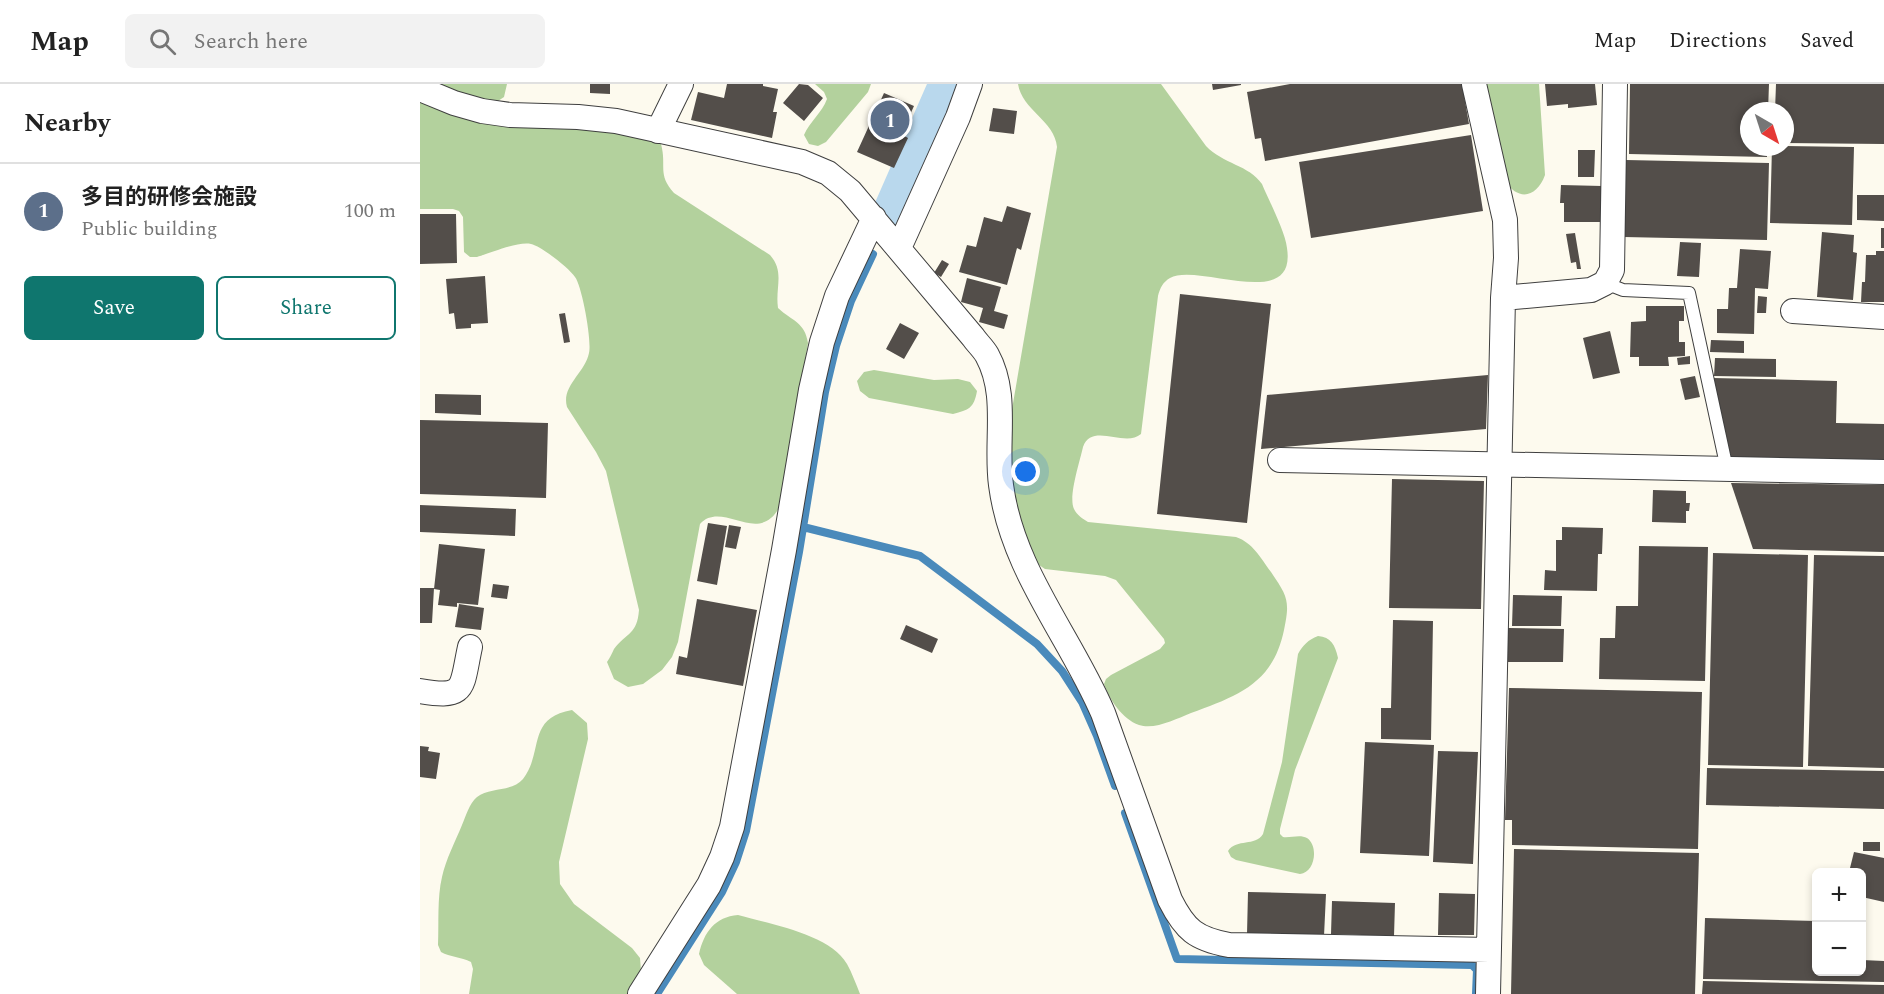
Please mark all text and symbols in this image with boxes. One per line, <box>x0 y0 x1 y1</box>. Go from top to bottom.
search box <box>125 14 545 68</box>
text: Map <box>30 20 89 63</box>
icon: search <box>146 25 179 58</box>
text: Search here <box>194 25 308 58</box>
text: Map <box>1594 25 1636 57</box>
text: Directions <box>1669 25 1767 57</box>
text: Saved <box>1800 25 1854 57</box>
pin: 1 <box>870 98 910 142</box>
north arrow <box>1740 102 1794 156</box>
text: Nearby <box>24 103 110 143</box>
text: 多目的研修会施設 <box>81 181 257 214</box>
text: 1 <box>38 196 49 226</box>
text: 100 m <box>344 196 396 226</box>
text: Public building <box>81 214 217 244</box>
button: Save <box>24 276 204 340</box>
button: Share <box>216 276 396 340</box>
your location <box>1011 457 1040 486</box>
map controls <box>1812 868 1866 976</box>
button: + <box>1812 868 1866 922</box>
button: − <box>1812 922 1866 976</box>

